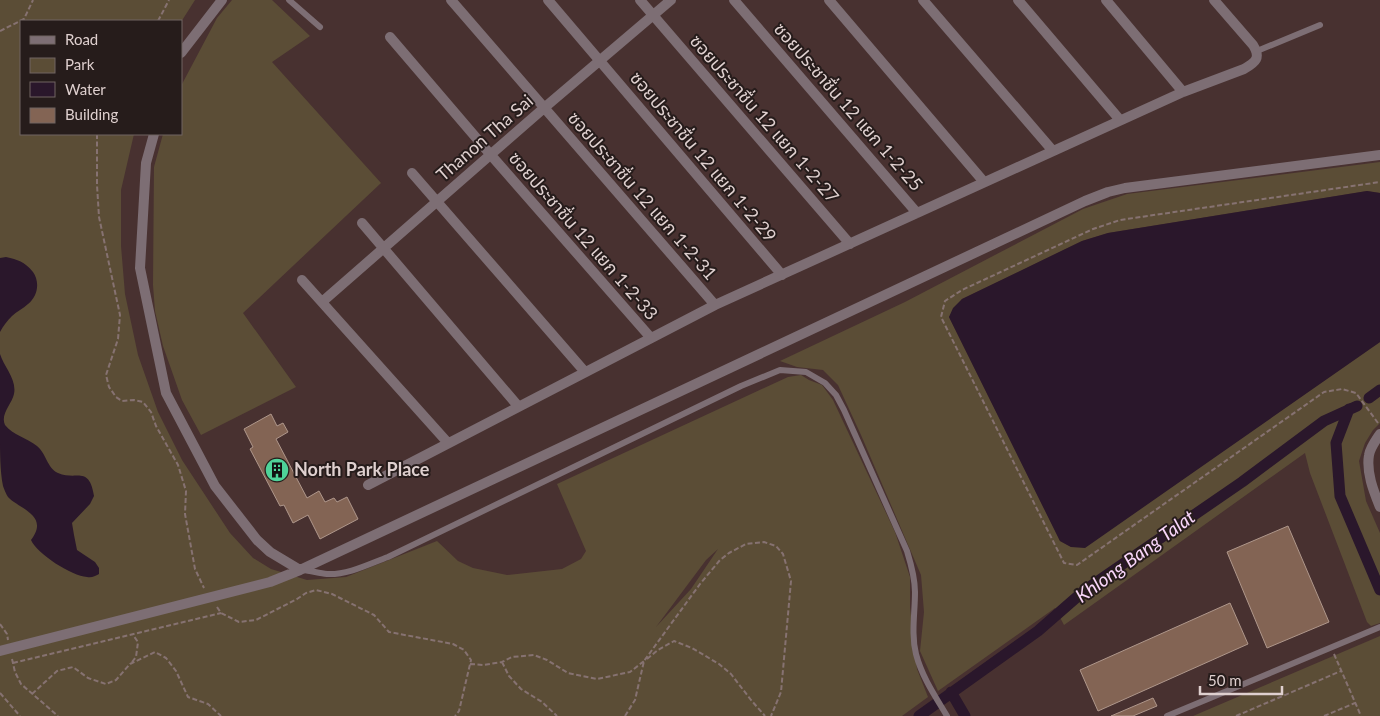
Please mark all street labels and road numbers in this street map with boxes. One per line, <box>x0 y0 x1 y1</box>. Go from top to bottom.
street label: ซอยประชาชื่น 12 แยก 1-2-25 <box>770 17 929 195</box>
street label: ซอยประชาชื่น 12 แยก 1-2-27 <box>686 29 845 207</box>
street label: ซอยประชาชื่น 12 แยก 1-2-29 <box>626 66 782 246</box>
street label: Thanon Tha Sai <box>432 89 537 185</box>
street label: ซอยประชาชื่น 12 แยก 1-2-31 <box>564 106 723 284</box>
street label: ซอยประชาชื่น 12 แยก 1-2-33 <box>505 146 664 324</box>

